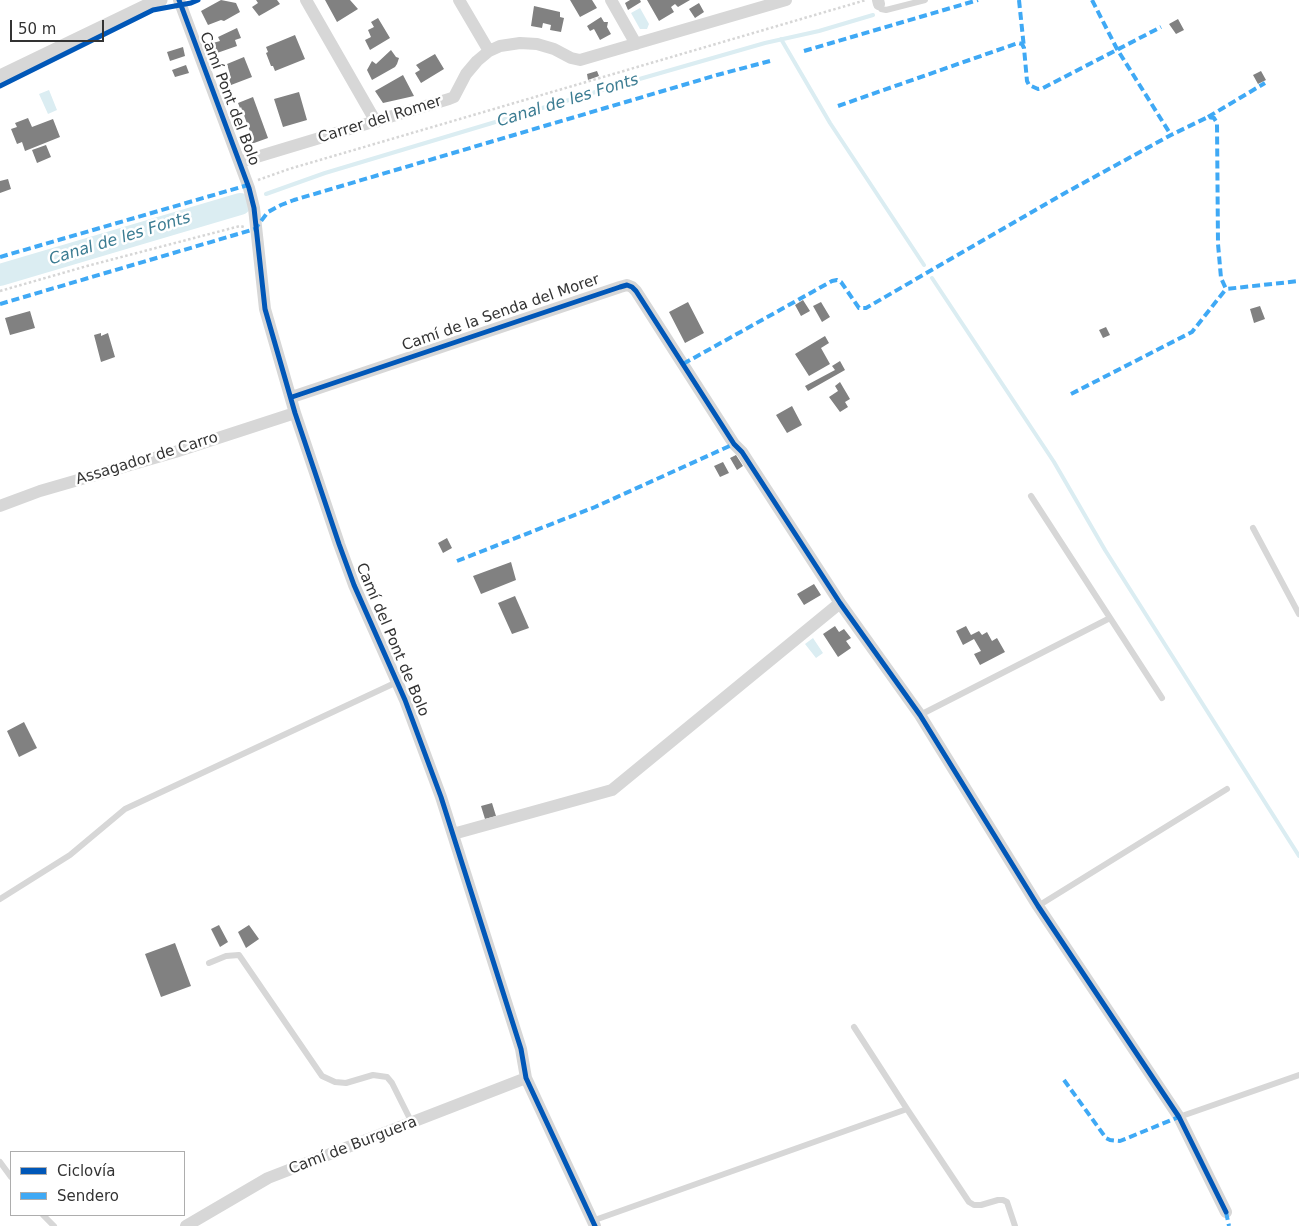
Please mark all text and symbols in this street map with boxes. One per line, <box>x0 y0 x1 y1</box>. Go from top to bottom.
scale bar <box>12 10 106 42</box>
text: 50 m <box>18 20 56 38</box>
street label: Camí Pont del Bolo <box>195 30 263 168</box>
water label: Canal de les Fonts <box>495 70 641 132</box>
street label: Carrer del Romer <box>316 93 444 147</box>
water label: Canal de les Fonts <box>47 208 193 270</box>
street label: Camí de la Senda del Morer <box>400 271 602 355</box>
street label: Assagador de Carro <box>74 429 220 489</box>
street label: Camí del Pont de Bolo <box>351 561 433 719</box>
street label: Camí de Burguera <box>286 1113 420 1179</box>
legend <box>10 1151 185 1216</box>
text: Ciclovía <box>57 1162 115 1180</box>
text: Sendero <box>57 1187 119 1205</box>

